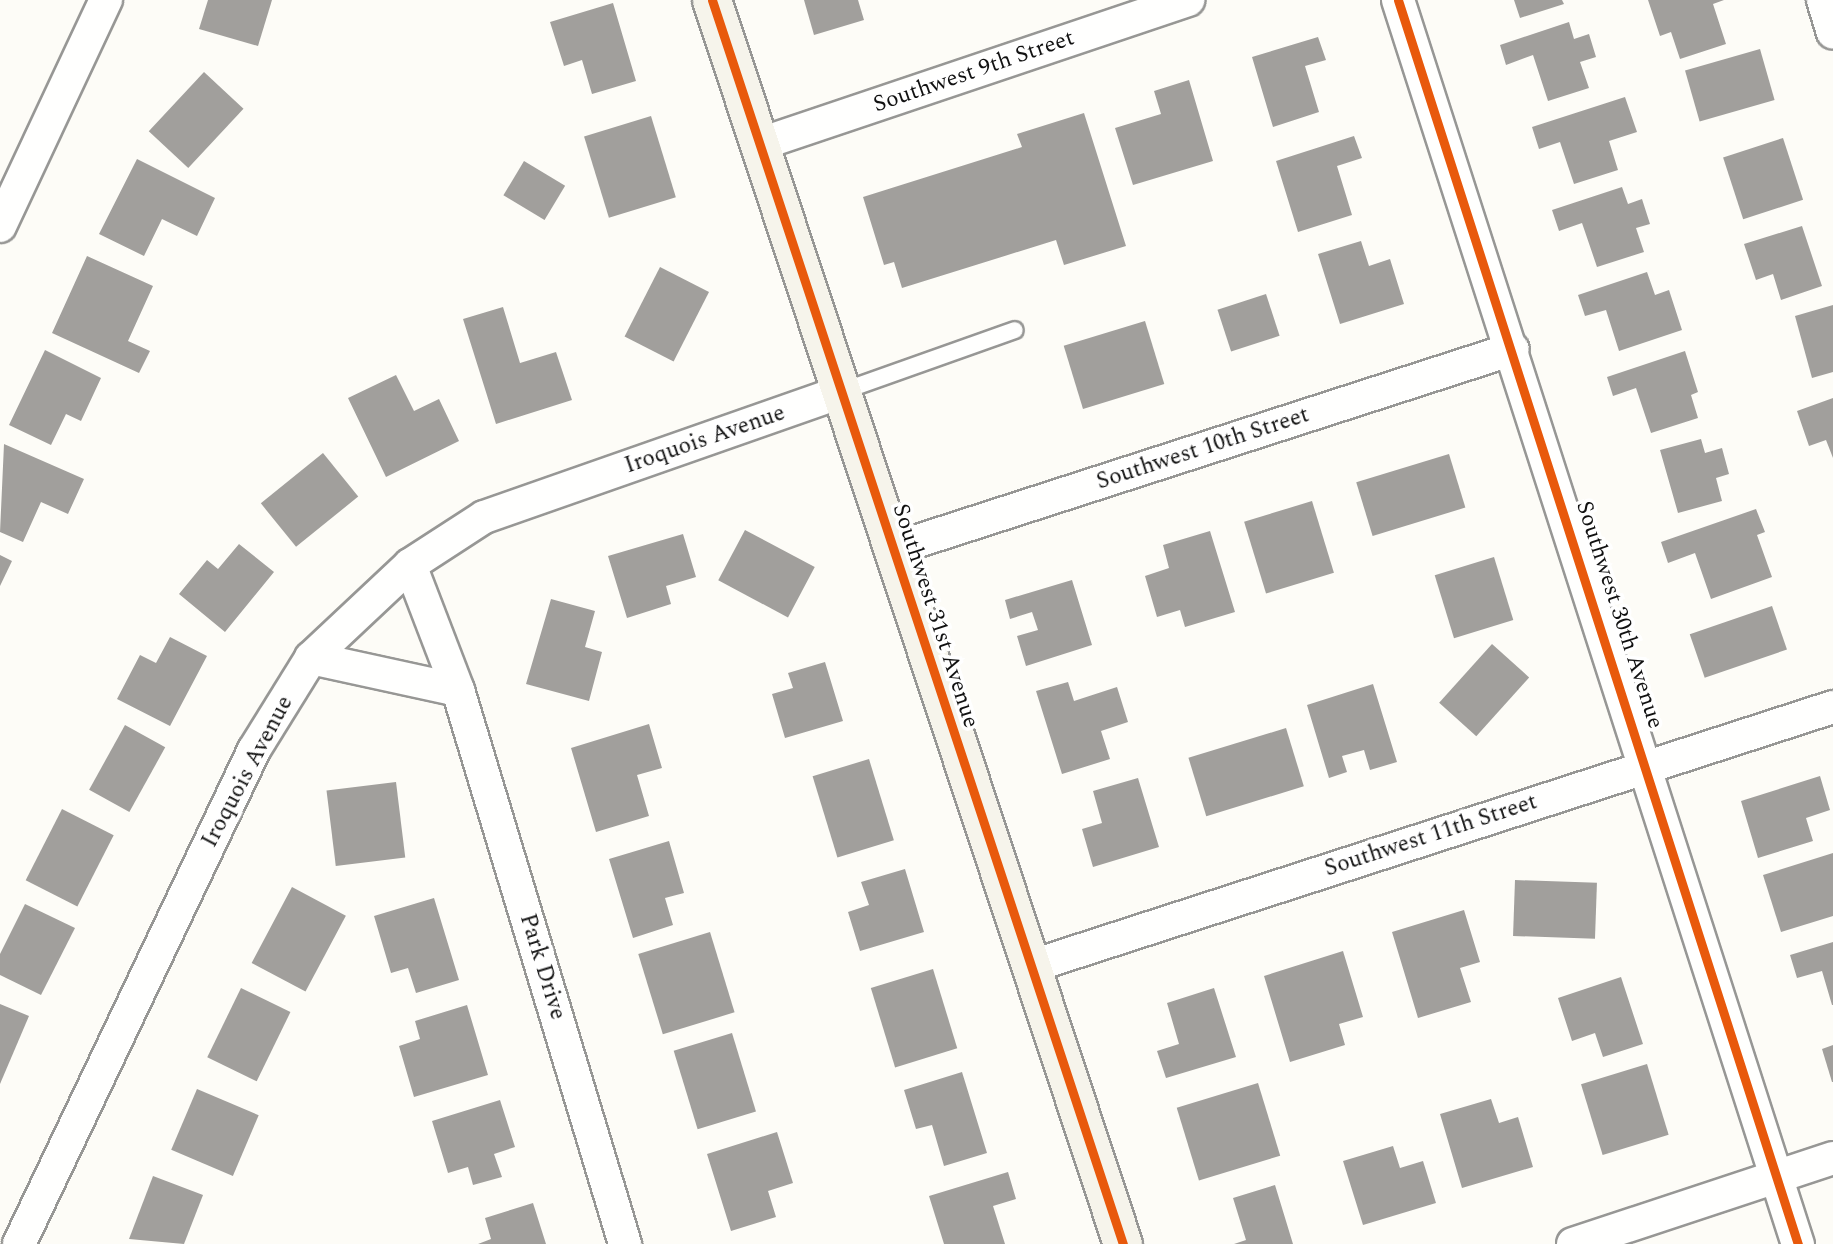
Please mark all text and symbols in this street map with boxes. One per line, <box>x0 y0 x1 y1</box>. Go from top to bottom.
street label: Southwest 9th Street <box>870 25 1078 119</box>
street label: Iroquois Avenue <box>621 400 789 480</box>
street label: Southwest 10th Street <box>1093 402 1313 496</box>
street label: Southwest 30th Avenue <box>1569 498 1669 732</box>
street label: Southwest 31st Avenue <box>886 501 984 731</box>
street label: Iroquois Avenue <box>196 692 300 852</box>
street label: Southwest 11th Street <box>1321 789 1541 883</box>
street label: Park Drive <box>513 911 571 1023</box>

